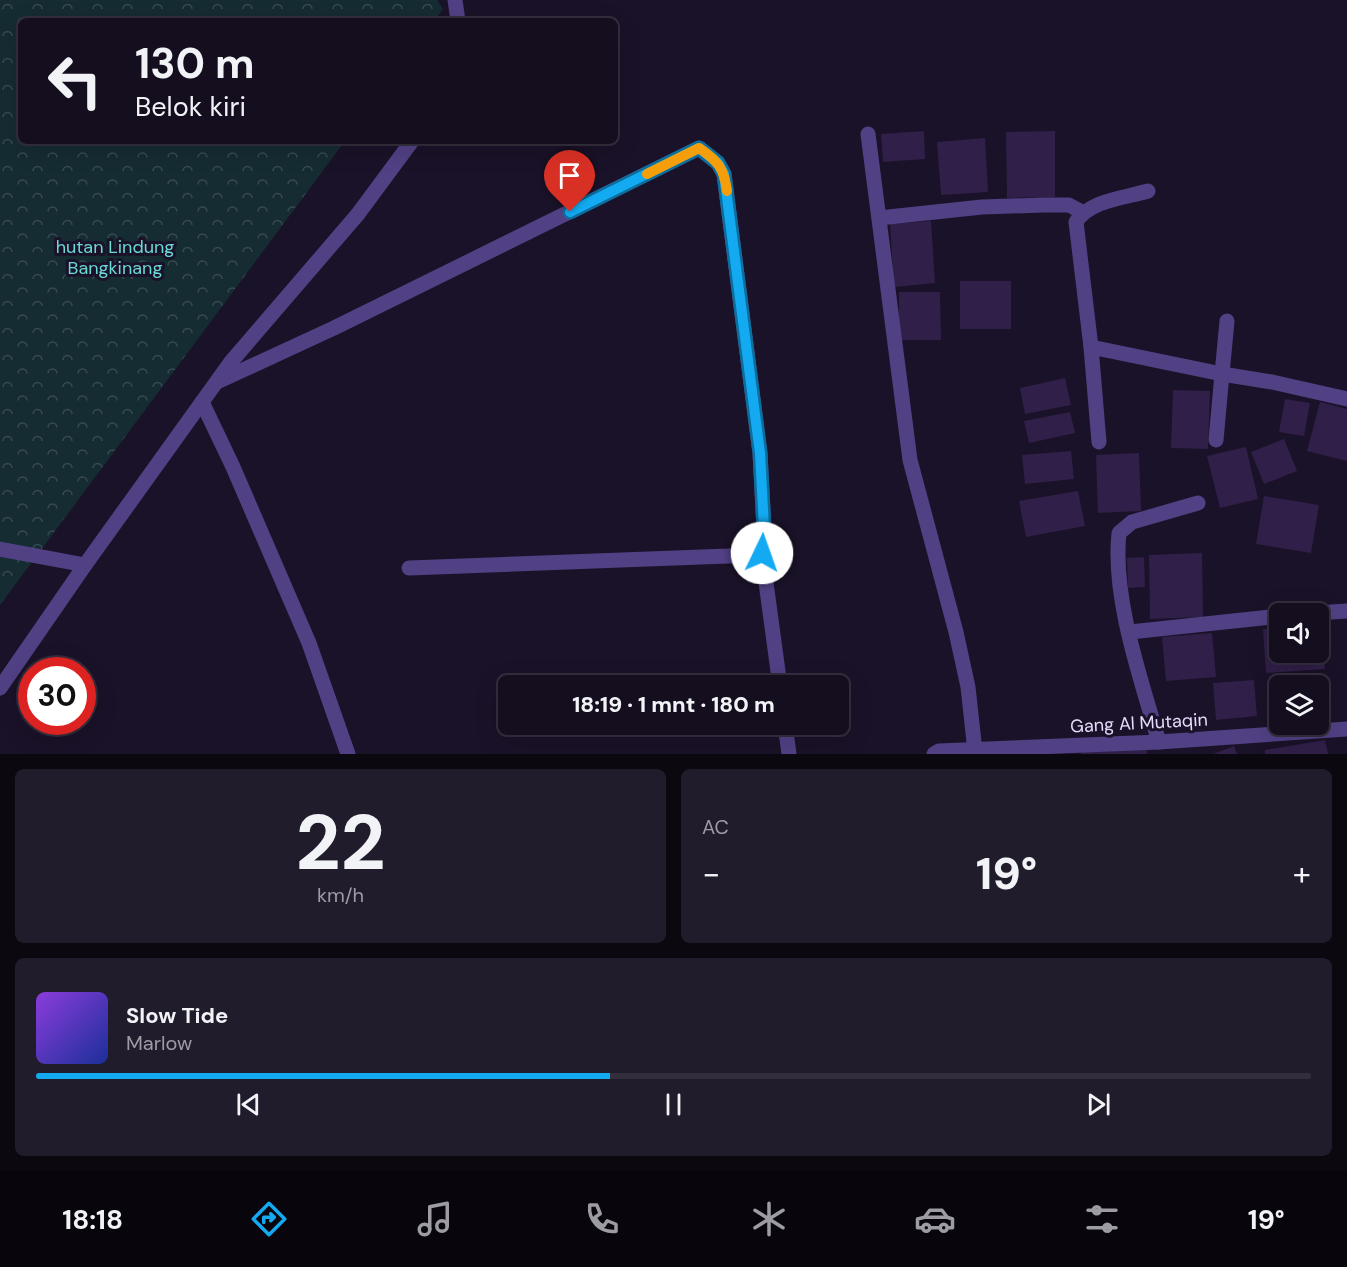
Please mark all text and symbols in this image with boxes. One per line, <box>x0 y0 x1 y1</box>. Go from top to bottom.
text: 130 m <box>135 36 255 91</box>
icon: left <box>36 42 114 120</box>
text: Belok kiri <box>135 89 246 124</box>
pin <box>544 150 595 212</box>
icon: arrive <box>553 159 586 192</box>
park label: hutan Lindung Bangkinang <box>56 235 174 280</box>
position arrow <box>730 521 794 585</box>
map controls <box>1269 603 1329 735</box>
button: sound <box>1269 603 1329 663</box>
speed limit sign: 30 <box>18 657 96 735</box>
button: layers <box>1269 675 1329 735</box>
text: 18:19 · 1 mnt · 180 m <box>572 690 775 719</box>
street label: Gang Al Mutaqin <box>1070 707 1208 739</box>
text: 22 <box>295 792 386 893</box>
text: AC <box>702 814 729 840</box>
text: 19° <box>976 844 1037 903</box>
text: − <box>702 852 720 895</box>
text: + <box>1293 852 1311 895</box>
text: km/h <box>317 882 364 908</box>
text: Slow Tide <box>126 1001 228 1030</box>
text: Marlow <box>126 1030 192 1056</box>
icon: previous <box>232 1088 265 1121</box>
icon: pause <box>657 1088 690 1121</box>
icon: next <box>1082 1088 1115 1121</box>
icon: directions <box>248 1198 290 1240</box>
icon: music <box>414 1198 456 1240</box>
icon: phone <box>581 1198 623 1240</box>
icon: climate <box>748 1198 790 1240</box>
icon: car <box>914 1198 956 1240</box>
icon: filters <box>1081 1198 1123 1240</box>
text: 18:18 <box>62 1202 123 1237</box>
text: 19° <box>1248 1202 1285 1237</box>

